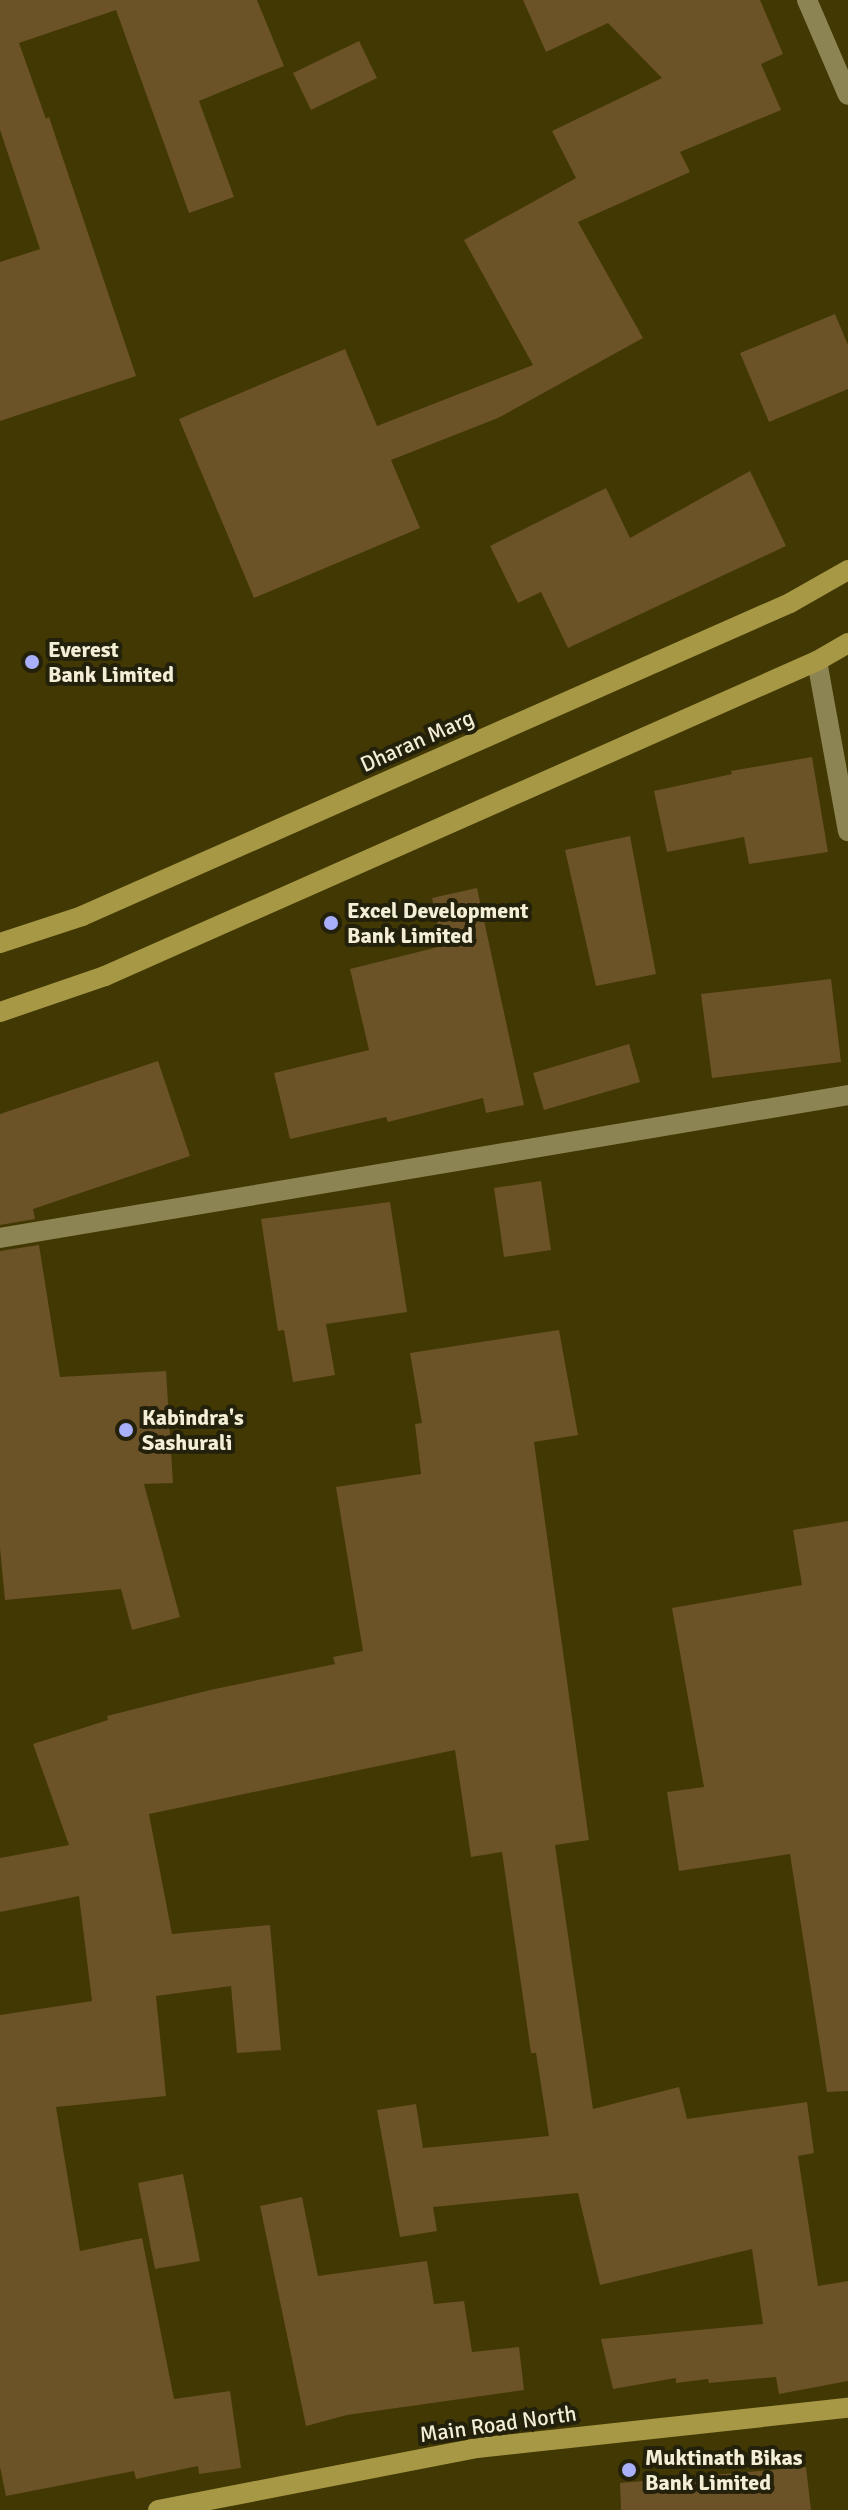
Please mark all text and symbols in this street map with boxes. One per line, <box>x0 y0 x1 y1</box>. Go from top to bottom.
place label: Everest Bank Limited <box>48 636 174 688</box>
marker: Everest Bank Limited <box>23 653 41 671</box>
street label: Dharan Marg <box>356 704 478 778</box>
place label: Excel Development Bank Limited <box>347 897 528 948</box>
marker: Excel Development Bank Limited <box>322 914 340 932</box>
place label: Kabindra's Sashurali <box>142 1404 244 1456</box>
marker: Kabindra's Sashurali <box>117 1421 135 1439</box>
street label: Main Road North <box>418 2400 578 2448</box>
place label: Muktinath Bikas Bank Limited <box>645 2444 803 2496</box>
marker: Muktinath Bikas Bank Limited <box>620 2461 638 2479</box>

